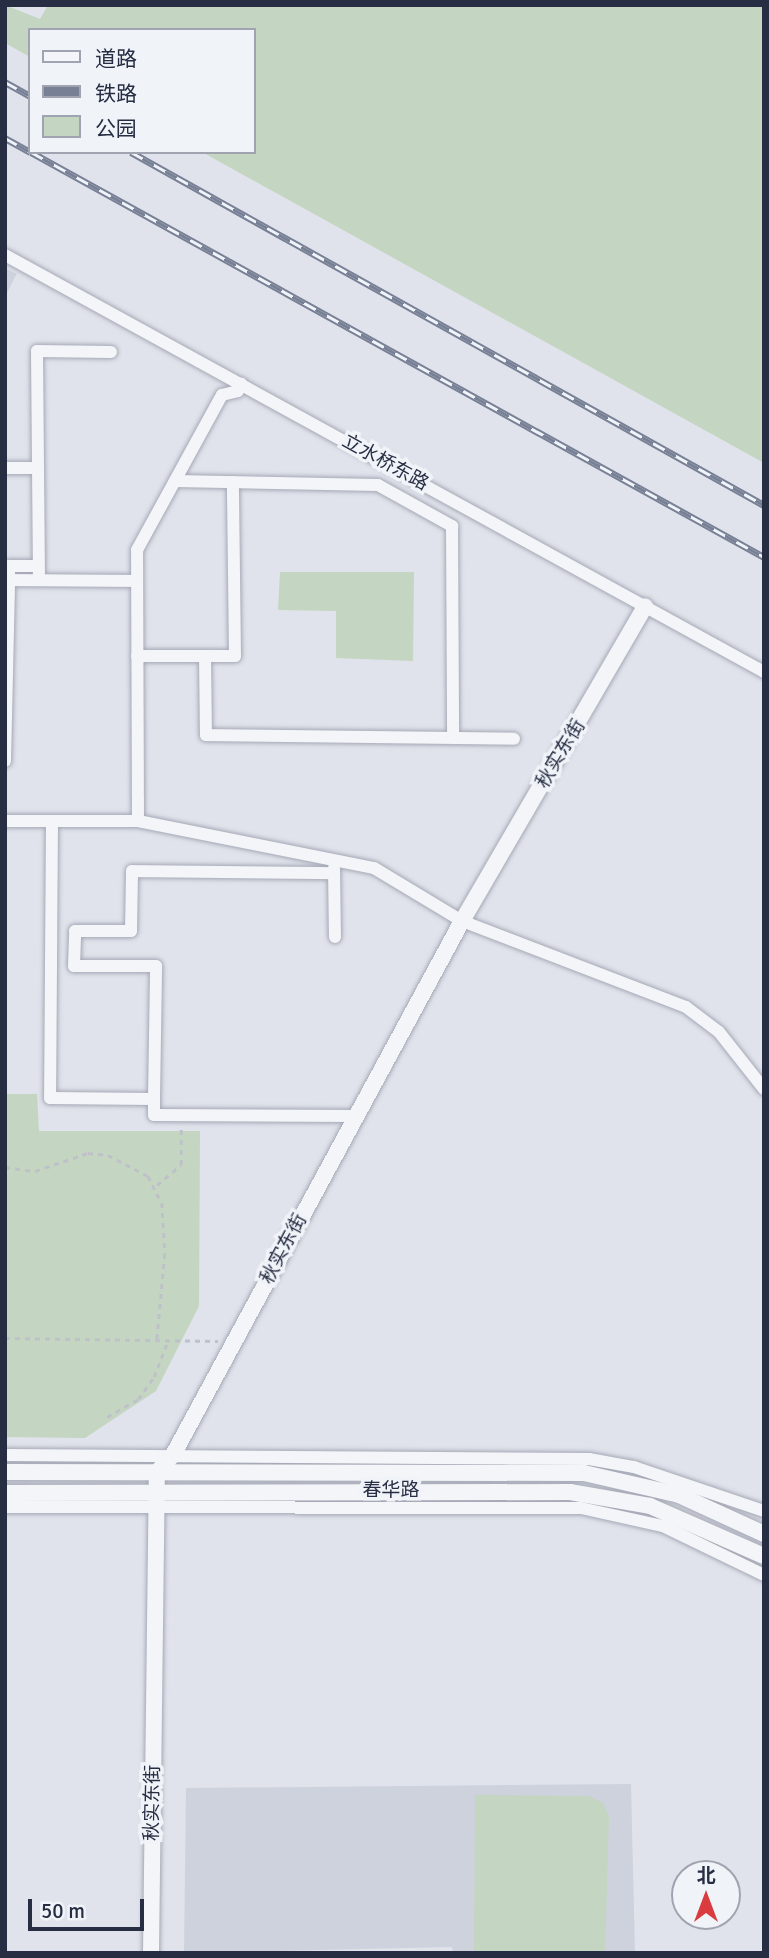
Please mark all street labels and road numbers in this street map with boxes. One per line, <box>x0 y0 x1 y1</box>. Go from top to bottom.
street label: 立水桥东路 <box>338 430 432 496</box>
street label: 秋实东街 <box>532 716 590 792</box>
street label: 秋实东街 <box>256 1210 312 1288</box>
street label: 春华路 <box>363 1480 419 1502</box>
street label: 秋实东街 <box>141 1765 165 1841</box>

